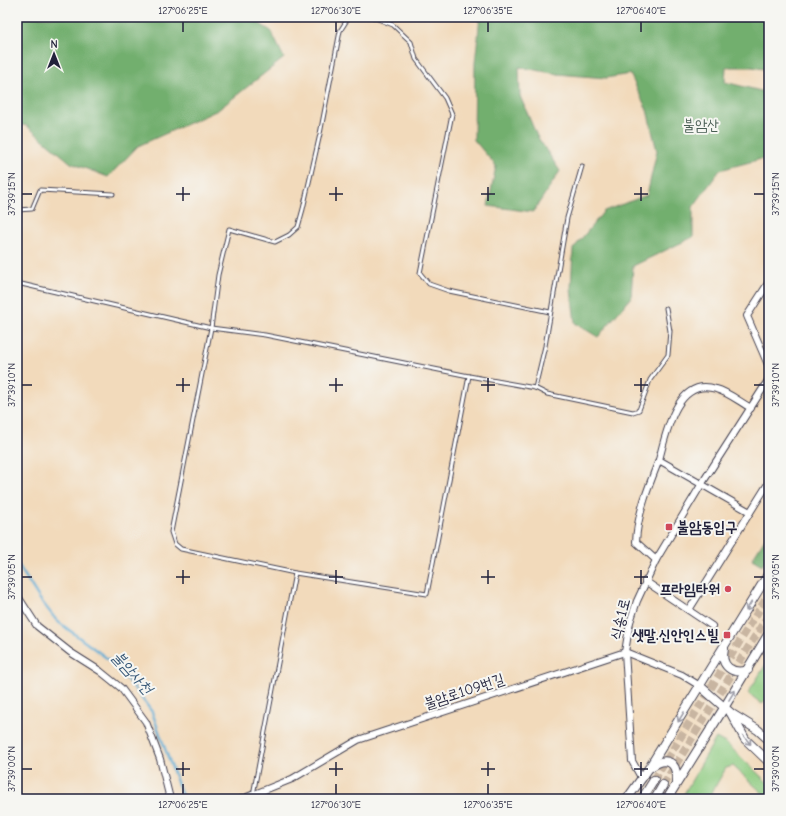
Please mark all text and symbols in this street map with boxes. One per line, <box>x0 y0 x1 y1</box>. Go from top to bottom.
text: 127°06'25"E <box>158 5 208 17</box>
text: 127°06'30"E <box>311 5 361 17</box>
text: 127°06'35"E <box>463 5 513 17</box>
text: 127°06'40"E <box>616 5 666 17</box>
north arrow <box>34 34 74 74</box>
text: N <box>50 38 58 51</box>
park label: 불암산 <box>683 116 719 134</box>
text: 37°39'15"N <box>6 172 18 216</box>
text: 37°39'15"N <box>770 172 782 216</box>
text: 37°39'10"N <box>6 363 18 407</box>
text: 37°39'10"N <box>770 363 782 407</box>
place label: 불암동입구 <box>677 518 737 536</box>
marker: 불암동입구 <box>664 522 674 532</box>
text: 37°39'05"N <box>6 554 18 600</box>
text: 37°39'05"N <box>770 554 782 600</box>
place label: 프라임타워 <box>660 580 720 598</box>
marker: 프라임타워 <box>723 584 733 594</box>
street label: 식송1로 <box>606 596 634 642</box>
one-way arrow <box>744 600 752 612</box>
place label: 샛말.신안인스빌 <box>632 626 720 644</box>
marker: 샛말.신안인스빌 <box>722 630 732 640</box>
water label: 불암사천 <box>108 648 158 699</box>
street label: 불암로109번길 <box>422 670 506 712</box>
one-way arrow <box>729 689 737 701</box>
one-way arrow <box>676 711 684 723</box>
one-way arrow <box>743 735 752 746</box>
text: 37°39'00"N <box>6 746 18 792</box>
text: 37°39'00"N <box>770 746 782 792</box>
text: 127°06'25"E <box>158 799 208 811</box>
text: 127°06'30"E <box>311 799 361 811</box>
text: 127°06'35"E <box>463 799 513 811</box>
text: 127°06'40"E <box>616 799 666 811</box>

